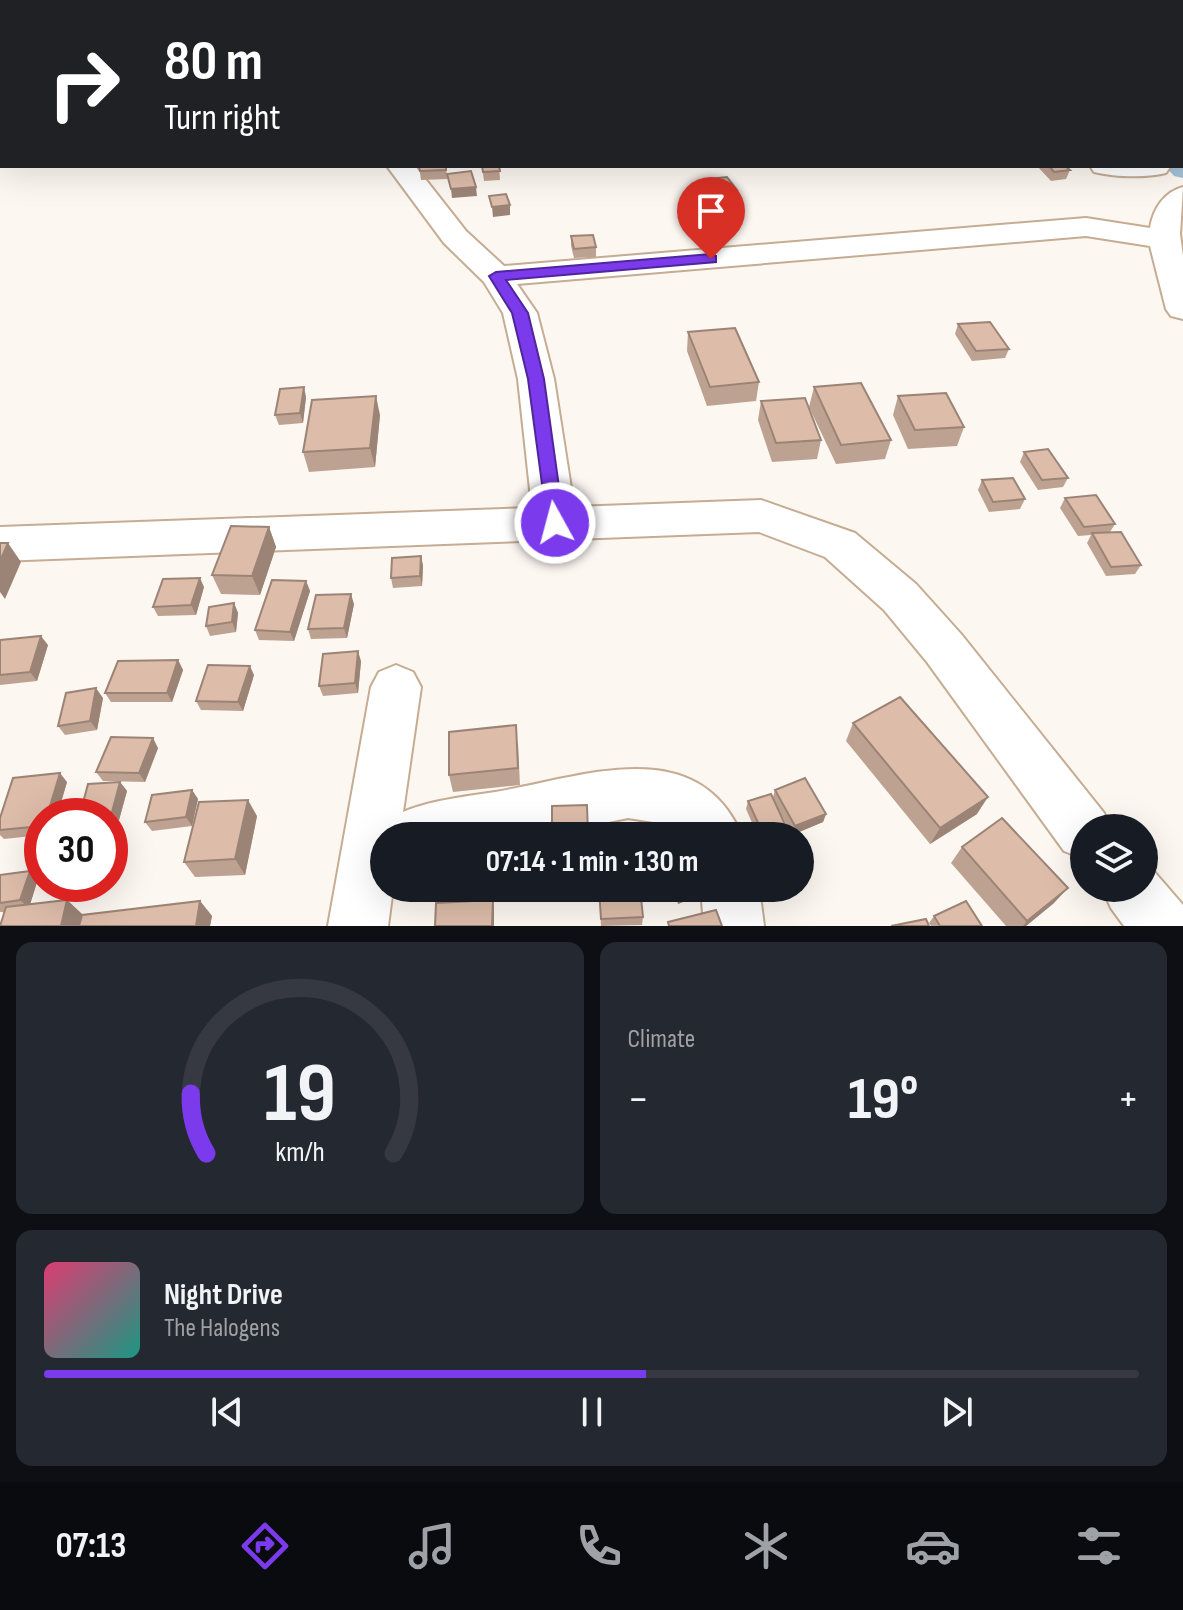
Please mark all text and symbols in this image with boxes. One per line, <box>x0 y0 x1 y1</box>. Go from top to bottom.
text: 80 m <box>164 29 263 96</box>
icon: right <box>32 32 136 136</box>
text: Turn right <box>164 97 281 140</box>
pin <box>677 177 745 259</box>
icon: arrive <box>689 189 733 233</box>
position arrow <box>513 481 597 565</box>
speed limit sign: 30 <box>24 798 128 902</box>
map controls <box>1070 814 1158 902</box>
button: layers <box>1070 814 1158 902</box>
text: 07:14 · 1 min · 130 m <box>486 844 698 880</box>
text: Climate <box>628 1024 695 1055</box>
text: 19 <box>264 1045 336 1145</box>
text: 19° <box>848 1064 919 1136</box>
text: − <box>628 1073 649 1126</box>
text: + <box>1117 1073 1139 1126</box>
text: km/h <box>275 1135 324 1170</box>
text: Night Drive <box>164 1277 283 1313</box>
text: The Halogens <box>164 1313 280 1344</box>
icon: previous <box>205 1390 249 1434</box>
icon: pause <box>570 1390 614 1434</box>
icon: next <box>935 1390 979 1434</box>
icon: directions <box>237 1518 293 1574</box>
icon: music <box>404 1518 460 1574</box>
icon: phone <box>571 1518 627 1574</box>
icon: climate <box>738 1518 794 1574</box>
icon: car <box>905 1518 961 1574</box>
icon: filters <box>1071 1518 1127 1574</box>
text: 07:13 <box>55 1525 126 1568</box>

